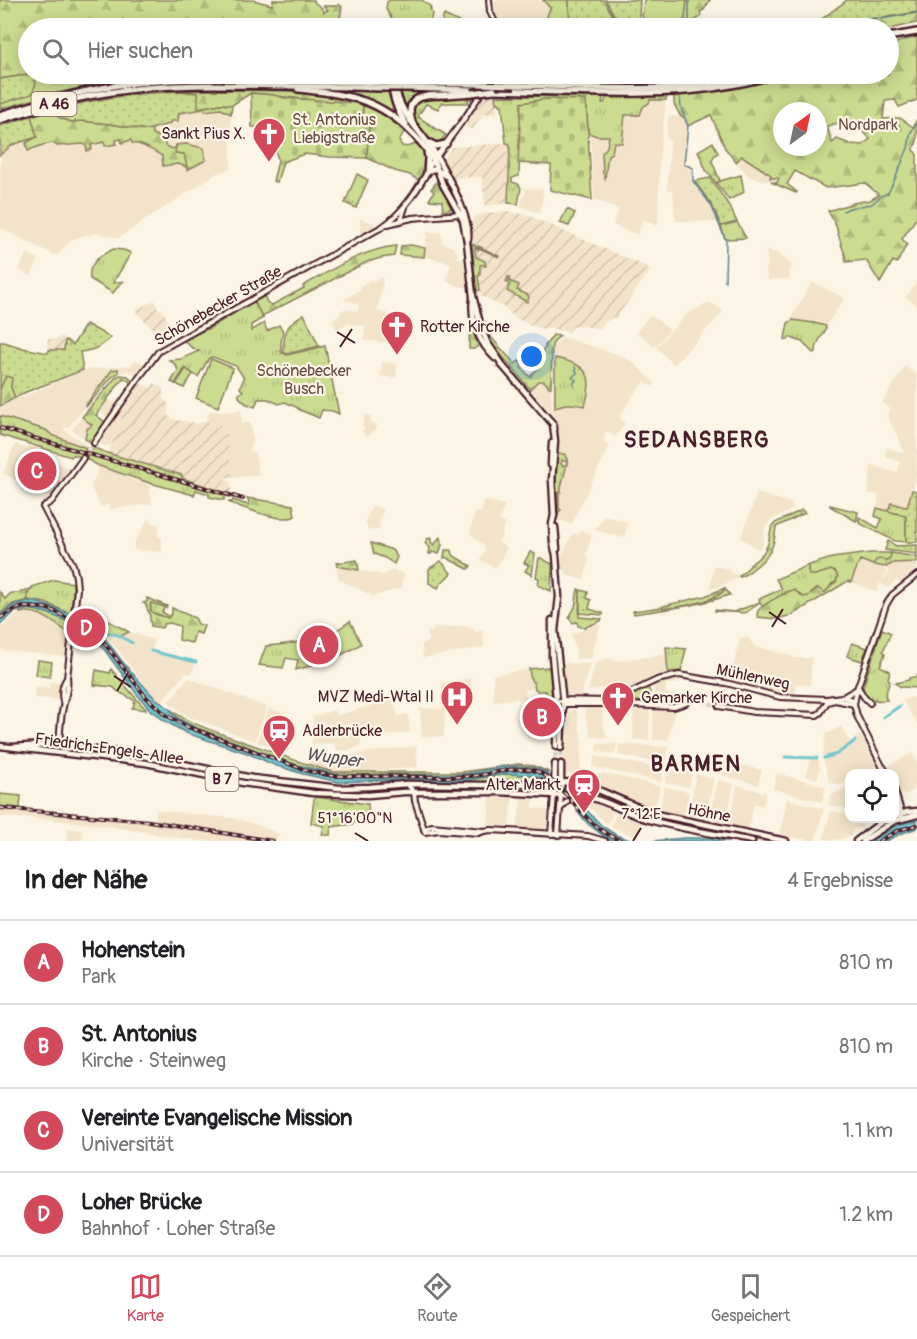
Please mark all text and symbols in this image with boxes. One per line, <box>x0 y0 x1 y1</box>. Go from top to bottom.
search box <box>18 18 899 84</box>
icon: search <box>39 35 72 68</box>
text: Hier suchen <box>87 37 193 65</box>
road number: A 46 <box>32 92 76 116</box>
north arrow <box>773 102 827 156</box>
park label: St. Antonius Liebigstraße <box>292 110 376 148</box>
park label: Nordpark <box>838 115 898 135</box>
church icon: Sankt Pius X. <box>251 116 287 163</box>
place label: Sankt Pius X. <box>161 124 246 144</box>
street label: Schönebecker Straße <box>151 261 285 351</box>
church icon: Rotter Kirche <box>379 309 415 356</box>
place label: Rotter Kirche <box>420 317 510 337</box>
your location <box>517 342 546 371</box>
park label: Schönebecker Busch <box>257 361 352 399</box>
district label: SEDANSBERG <box>624 426 770 454</box>
pin: C <box>18 448 57 494</box>
pin: D <box>66 606 106 650</box>
pin: A <box>300 622 338 668</box>
street label: Mühlenweg <box>714 659 792 695</box>
hospital icon: MVZ Medi-Wtal II <box>439 679 475 726</box>
church icon: Gemarker Kirche <box>600 680 636 727</box>
place label: MVZ Medi-Wtal II <box>318 687 434 707</box>
place label: Gemarker Kirche <box>641 688 752 708</box>
pin: B <box>522 694 562 740</box>
station icon: Adlerbrücke <box>261 713 297 760</box>
place label: Adlerbrücke <box>302 721 382 741</box>
street label: Friedrich-Engels-Allee <box>33 729 185 769</box>
water label: Wupper <box>304 743 366 774</box>
district label: BARMEN <box>650 750 742 778</box>
road number: B 7 <box>206 767 238 791</box>
station icon: Alter Markt <box>566 767 602 814</box>
map controls <box>845 769 899 823</box>
button: locate <box>845 769 899 823</box>
place label: Alter Markt <box>485 775 562 795</box>
street label: Höhne <box>686 799 732 827</box>
text: 7°12'E <box>621 805 661 824</box>
text: 51°16'00"N <box>318 809 392 828</box>
text: In der Nähe <box>24 864 147 896</box>
text: 4 Ergebnisse <box>787 868 893 893</box>
text: Hohenstein <box>81 936 185 964</box>
text: A <box>37 950 50 975</box>
text: 810 m <box>839 950 893 975</box>
text: Park <box>81 964 116 989</box>
text: St. Antonius <box>81 1020 197 1048</box>
text: B <box>38 1034 49 1059</box>
text: 810 m <box>839 1034 893 1059</box>
text: Kirche · Steinweg <box>81 1048 226 1073</box>
text: Vereinte Evangelische Mission <box>81 1104 352 1132</box>
text: C <box>37 1118 50 1143</box>
text: 1.1 km <box>843 1118 893 1143</box>
text: Universität <box>81 1132 174 1157</box>
text: Loher Brücke <box>81 1188 202 1216</box>
text: D <box>37 1202 50 1227</box>
text: 1.2 km <box>839 1202 893 1227</box>
text: Bahnhof · Loher Straße <box>81 1216 275 1241</box>
tab: Karte <box>127 1270 164 1326</box>
tab: Route <box>417 1270 457 1326</box>
tab: Gespeichert <box>711 1270 790 1326</box>

